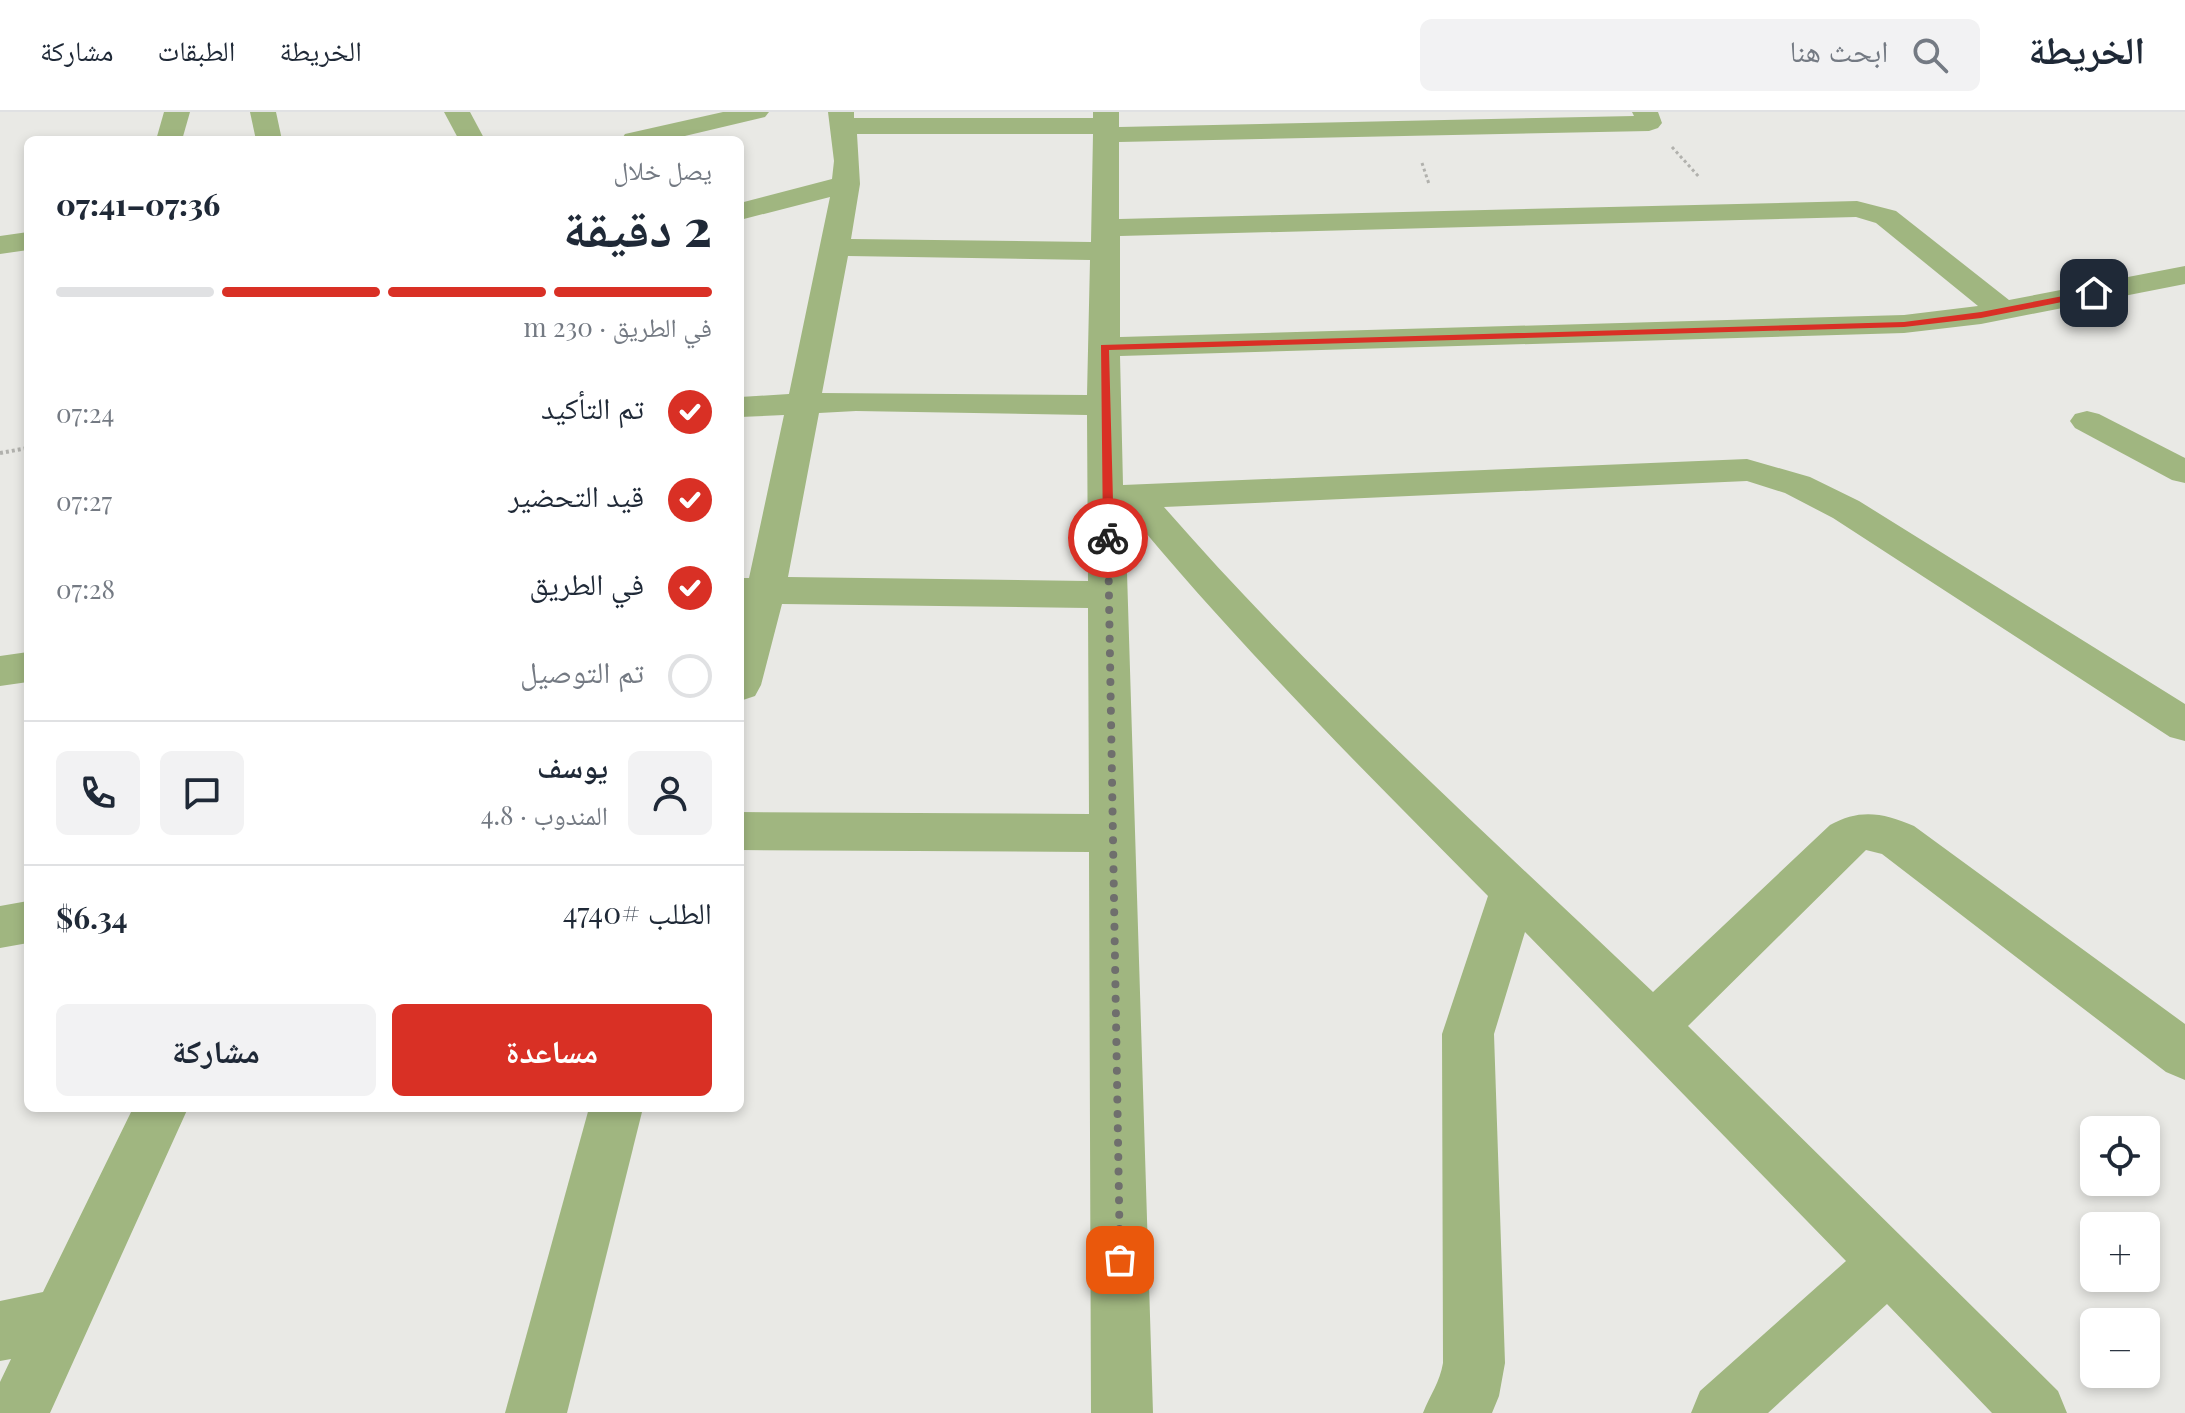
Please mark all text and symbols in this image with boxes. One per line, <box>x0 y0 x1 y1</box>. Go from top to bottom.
search box <box>1420 19 1980 91</box>
text: الخريطة <box>2028 23 2145 74</box>
text: ابحث هنا <box>1789 30 1888 70</box>
text: مشاركة <box>40 31 114 68</box>
text: الطبقات <box>158 31 235 68</box>
text: الخريطة <box>279 31 362 68</box>
icon: search <box>1908 33 1952 77</box>
text: يصل خلال <box>613 152 712 187</box>
text: 07:36–07:41 <box>56 184 220 224</box>
text: 2 دقيقة <box>563 191 712 260</box>
pin <box>2060 259 2128 327</box>
icon: home <box>2072 271 2116 315</box>
text: في الطريق · 230 m <box>523 309 712 344</box>
text: تم التأكيد <box>541 387 644 427</box>
icon: check <box>668 390 712 434</box>
text: 07:24 <box>56 395 114 430</box>
text: قيد التحضير <box>508 475 644 515</box>
icon: check <box>668 478 712 522</box>
text: 07:27 <box>56 483 112 518</box>
courier <box>1068 498 1148 578</box>
icon: bike <box>1086 516 1130 560</box>
text: في الطريق <box>529 563 644 603</box>
icon: check <box>668 566 712 610</box>
text: 07:28 <box>56 571 115 606</box>
text: تم التوصيل <box>520 651 644 691</box>
text: يوسف <box>537 746 608 786</box>
button: phone <box>56 751 140 835</box>
button: chat <box>160 751 244 835</box>
button: person <box>628 751 712 835</box>
text: المندوب · 4.8 <box>481 797 608 832</box>
text: الطلب #4740 <box>563 892 712 932</box>
text: $6.34 <box>56 897 128 937</box>
button: مشاركة <box>56 1004 376 1096</box>
button: مساعدة <box>392 1004 712 1096</box>
map controls <box>2080 1116 2160 1388</box>
button: locate <box>2080 1116 2160 1196</box>
button: + <box>2080 1212 2160 1292</box>
pin <box>1086 1226 1154 1294</box>
icon: bag <box>1098 1238 1142 1282</box>
button: − <box>2080 1308 2160 1388</box>

